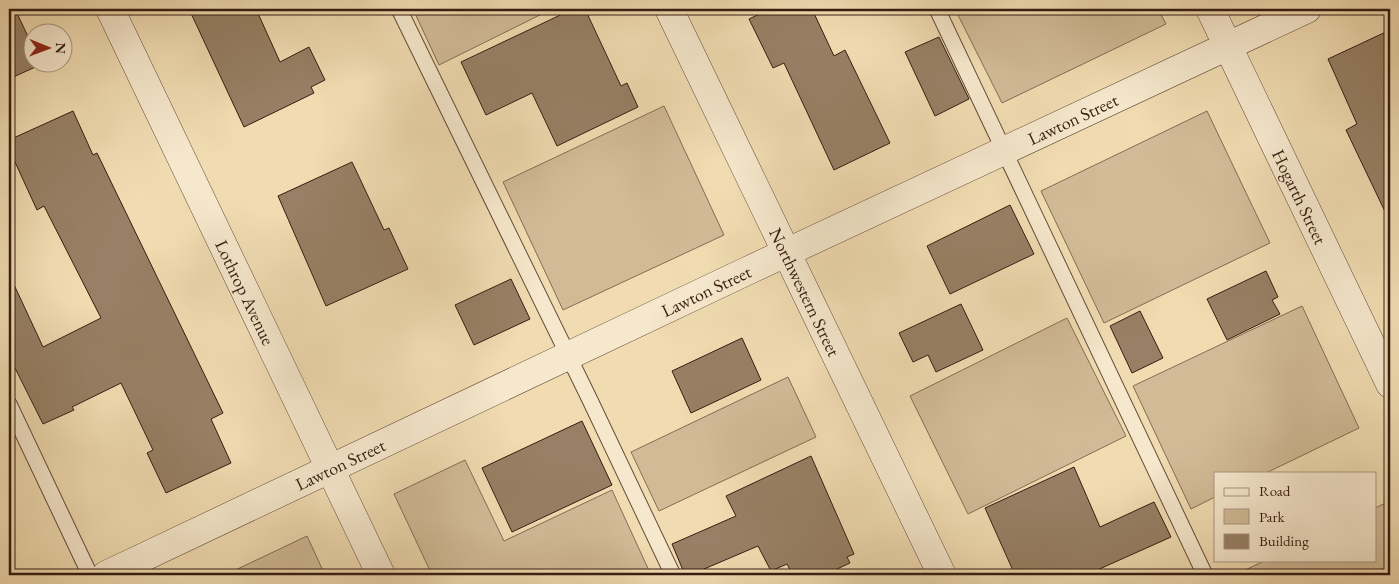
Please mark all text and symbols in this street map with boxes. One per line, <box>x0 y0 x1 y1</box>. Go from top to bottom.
north arrow <box>22 22 72 72</box>
text: N <box>52 42 70 55</box>
street label: Lawton Street <box>1024 88 1122 150</box>
street label: Hogarth Street <box>1267 145 1333 248</box>
street label: Northwestern Street <box>765 224 846 360</box>
street label: Lothrop Avenue <box>211 236 281 349</box>
street label: Lawton Street <box>657 259 755 322</box>
street label: Lawton Street <box>291 433 389 495</box>
legend <box>1214 472 1376 562</box>
text: Road <box>1259 481 1291 500</box>
text: Park <box>1259 507 1286 526</box>
text: Building <box>1259 531 1309 550</box>

